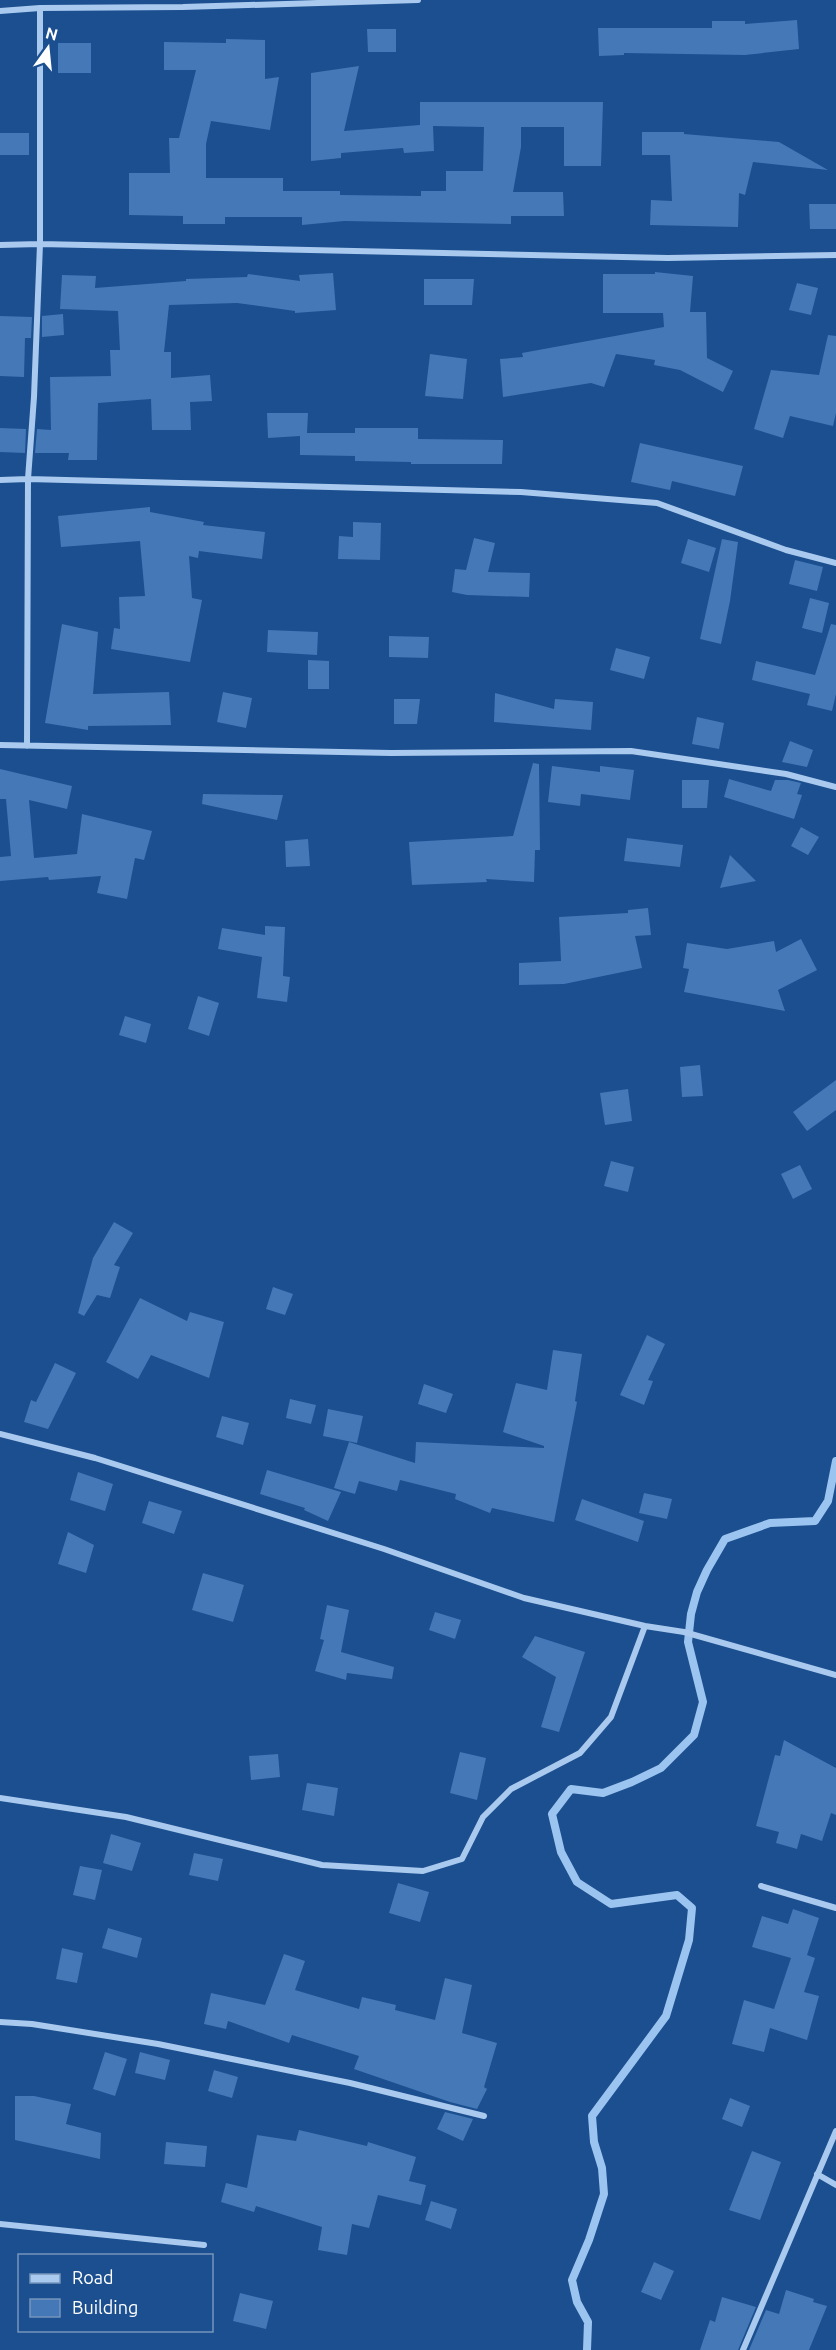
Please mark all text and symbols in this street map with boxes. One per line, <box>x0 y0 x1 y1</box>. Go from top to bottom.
north arrow <box>18 18 78 78</box>
text: N <box>44 23 60 44</box>
legend <box>18 2254 213 2332</box>
text: Road <box>72 2267 114 2287</box>
text: Building <box>72 2297 138 2317</box>

